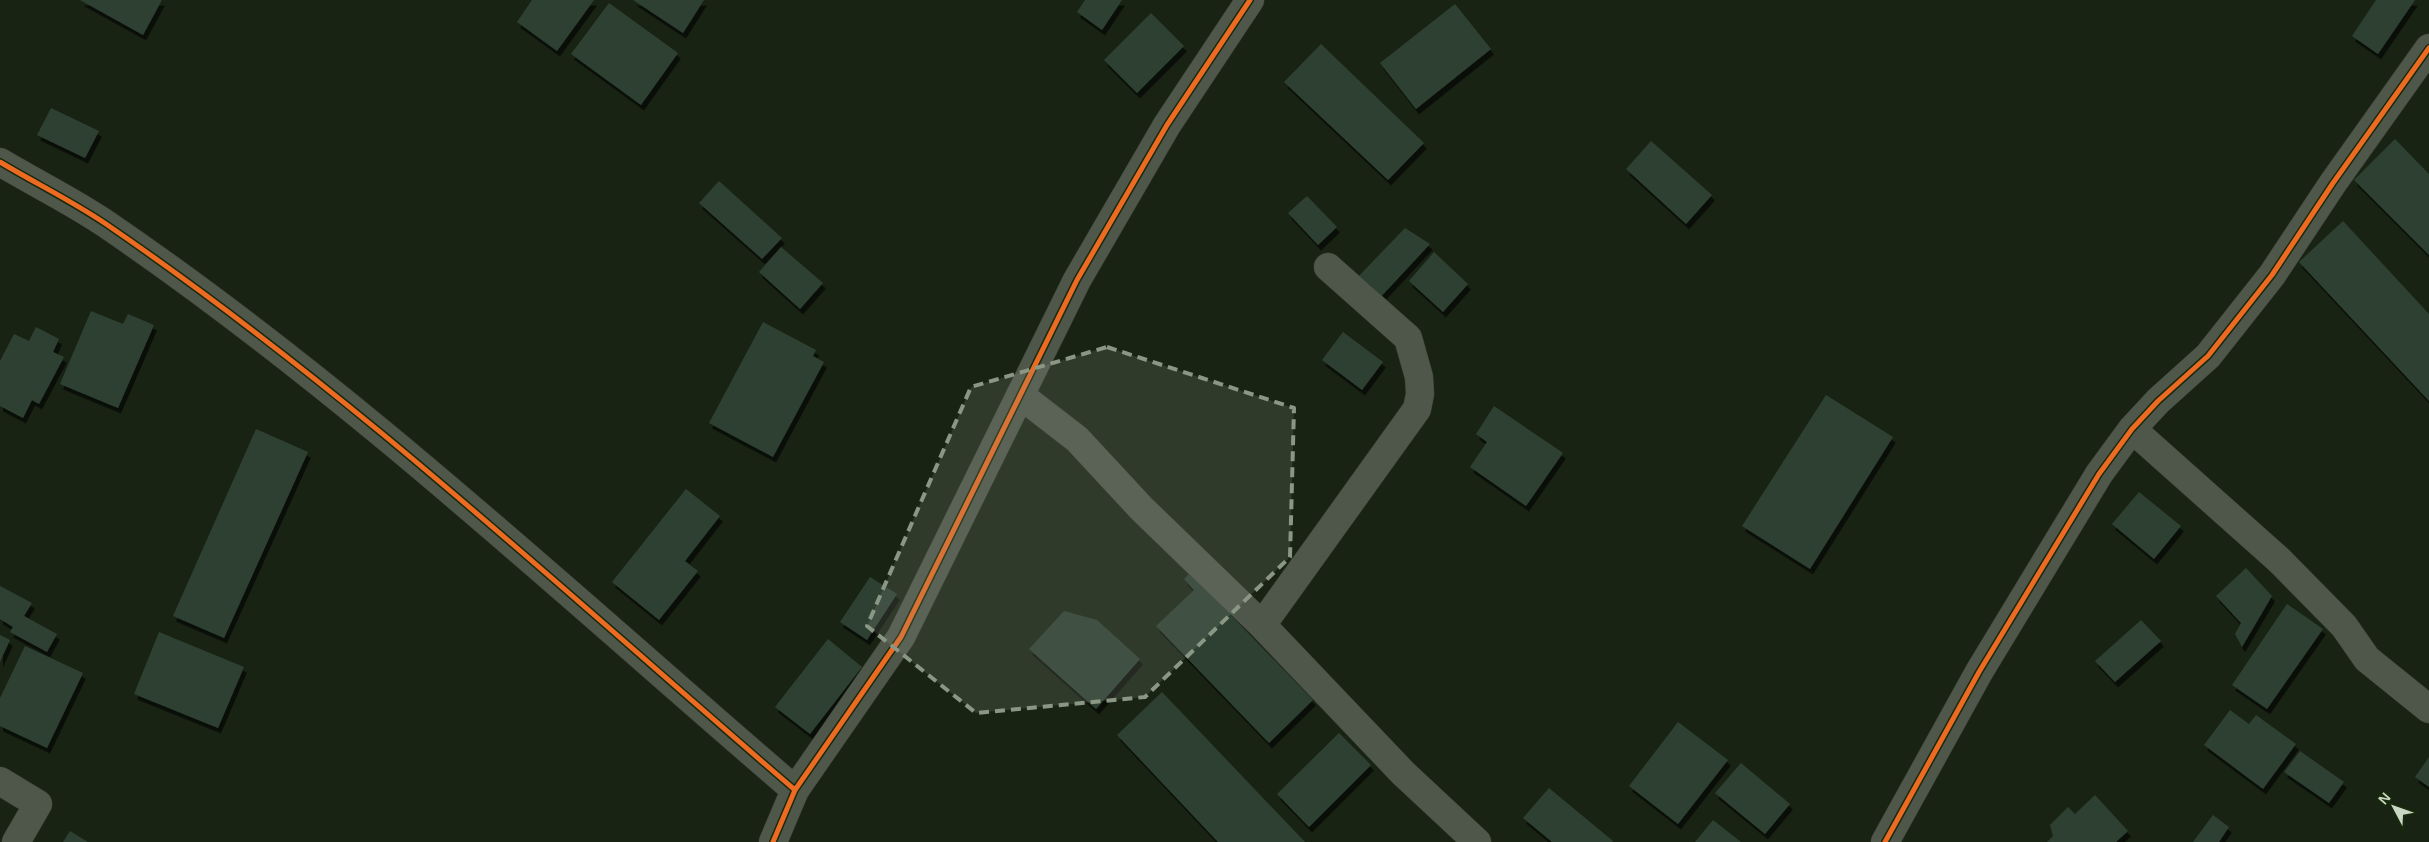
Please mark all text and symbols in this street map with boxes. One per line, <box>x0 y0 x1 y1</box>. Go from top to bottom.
north arrow <box>2369 782 2419 832</box>
text: N <box>2375 789 2394 808</box>

